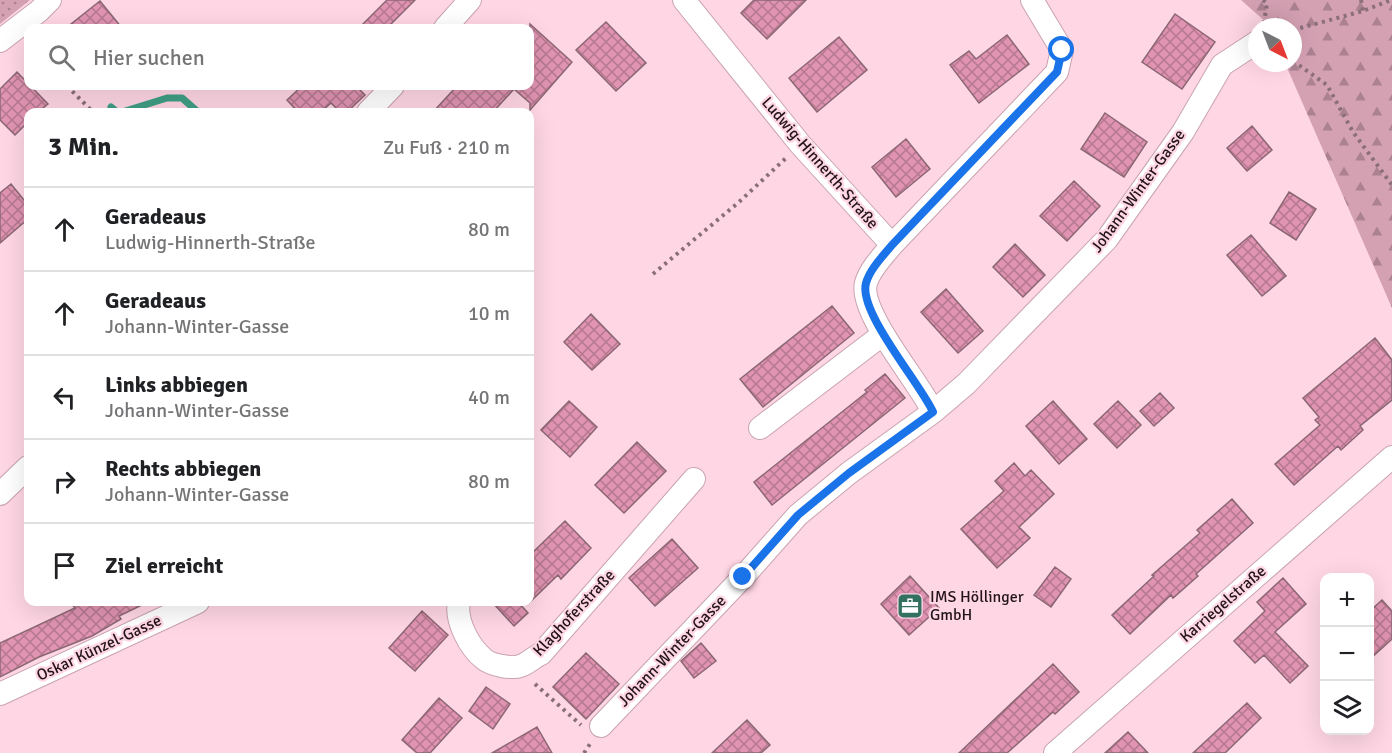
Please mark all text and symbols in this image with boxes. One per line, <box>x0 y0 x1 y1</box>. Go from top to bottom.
north arrow <box>1248 18 1302 72</box>
search box <box>24 24 534 90</box>
route start <box>1048 36 1074 62</box>
icon: search <box>45 41 78 74</box>
text: Hier suchen <box>93 44 205 71</box>
street label: Ludwig-Hinnerth-Straße <box>757 93 883 233</box>
street label: Johann-Winter-Gasse <box>1087 125 1189 257</box>
text: 3 Min. <box>48 131 119 163</box>
text: Zu Fuß · 210 m <box>383 135 510 160</box>
text: Geradeaus <box>105 203 206 230</box>
icon: ahead <box>48 213 81 246</box>
text: 80 m <box>468 217 510 242</box>
text: Ludwig-Hinnerth-Straße <box>105 230 316 255</box>
text: Geradeaus <box>105 287 206 314</box>
icon: ahead <box>48 297 81 330</box>
text: 10 m <box>468 301 510 326</box>
text: Johann-Winter-Gasse <box>105 314 289 339</box>
text: Links abbiegen <box>105 371 248 398</box>
icon: left <box>48 381 81 414</box>
text: 40 m <box>468 385 510 410</box>
text: Johann-Winter-Gasse <box>105 398 289 423</box>
text: Rechts abbiegen <box>105 455 261 482</box>
icon: right <box>48 465 81 498</box>
text: 80 m <box>468 469 510 494</box>
text: Johann-Winter-Gasse <box>105 482 289 507</box>
icon: arrive <box>48 549 81 582</box>
text: Ziel erreicht <box>105 552 223 579</box>
street label: Karriegelstraße <box>1176 561 1270 647</box>
route end <box>729 563 755 589</box>
street label: Klaghoferstraße <box>529 565 619 661</box>
map controls <box>1320 573 1374 735</box>
button: + <box>1320 573 1374 627</box>
place label: IMS Höllinger GmbH <box>930 587 1024 625</box>
street label: Johann-Winter-Gasse <box>614 591 730 711</box>
office icon: IMS Höllinger GmbH <box>895 591 925 621</box>
street label: Oskar Künzel-Gasse <box>33 610 165 686</box>
button: − <box>1320 627 1374 681</box>
button: layers <box>1320 681 1374 735</box>

